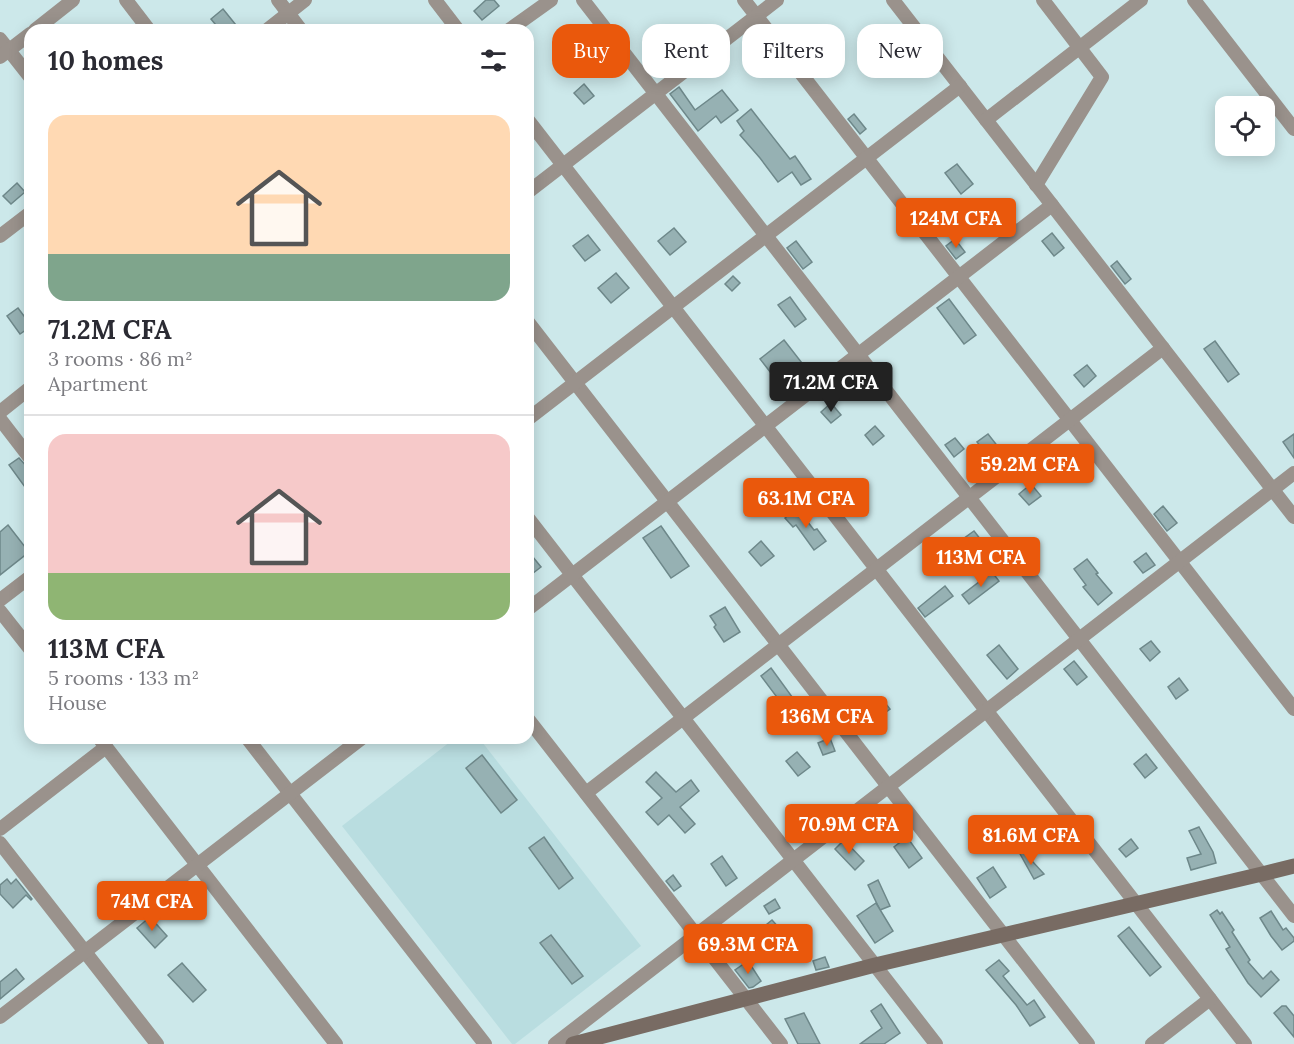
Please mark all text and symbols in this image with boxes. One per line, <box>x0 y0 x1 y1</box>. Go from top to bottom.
chip: Buy <box>552 24 630 78</box>
chip: Rent <box>642 24 730 78</box>
chip: Filters <box>742 24 845 78</box>
chip: New <box>857 24 943 78</box>
text: 10 homes <box>48 44 163 77</box>
icon: filters <box>477 44 510 77</box>
map controls <box>1215 96 1275 156</box>
button: locate <box>1215 96 1275 156</box>
icon: home <box>225 154 333 262</box>
pin: 124M CFA <box>894 198 1018 249</box>
text: 124M CFA <box>910 205 1002 230</box>
text: 71.2M CFA <box>48 313 172 346</box>
text: 3 rooms · 86 m² <box>48 346 193 371</box>
pin: 71.2M CFA <box>762 362 900 413</box>
text: 71.2M CFA <box>783 369 879 394</box>
text: Apartment <box>48 371 148 396</box>
pin: 59.2M CFA <box>961 444 1099 495</box>
text: 59.2M CFA <box>980 451 1080 476</box>
icon: home <box>225 473 333 581</box>
pin: 63.1M CFA <box>737 478 875 529</box>
text: 63.1M CFA <box>757 485 855 510</box>
pin: 113M CFA <box>919 537 1043 588</box>
text: 113M CFA <box>936 544 1026 569</box>
text: 113M CFA <box>48 632 165 665</box>
text: 5 rooms · 133 m² <box>48 665 199 690</box>
text: House <box>48 690 107 715</box>
pin: 136M CFA <box>765 696 889 747</box>
text: 136M CFA <box>780 703 874 728</box>
pin: 70.9M CFA <box>780 804 918 855</box>
text: 70.9M CFA <box>799 811 899 836</box>
pin: 81.6M CFA <box>962 815 1100 866</box>
text: 81.6M CFA <box>982 822 1080 847</box>
pin: 74M CFA <box>97 881 207 932</box>
text: 74M CFA <box>111 888 193 913</box>
pin: 69.3M CFA <box>679 924 817 975</box>
text: 69.3M CFA <box>698 931 798 956</box>

